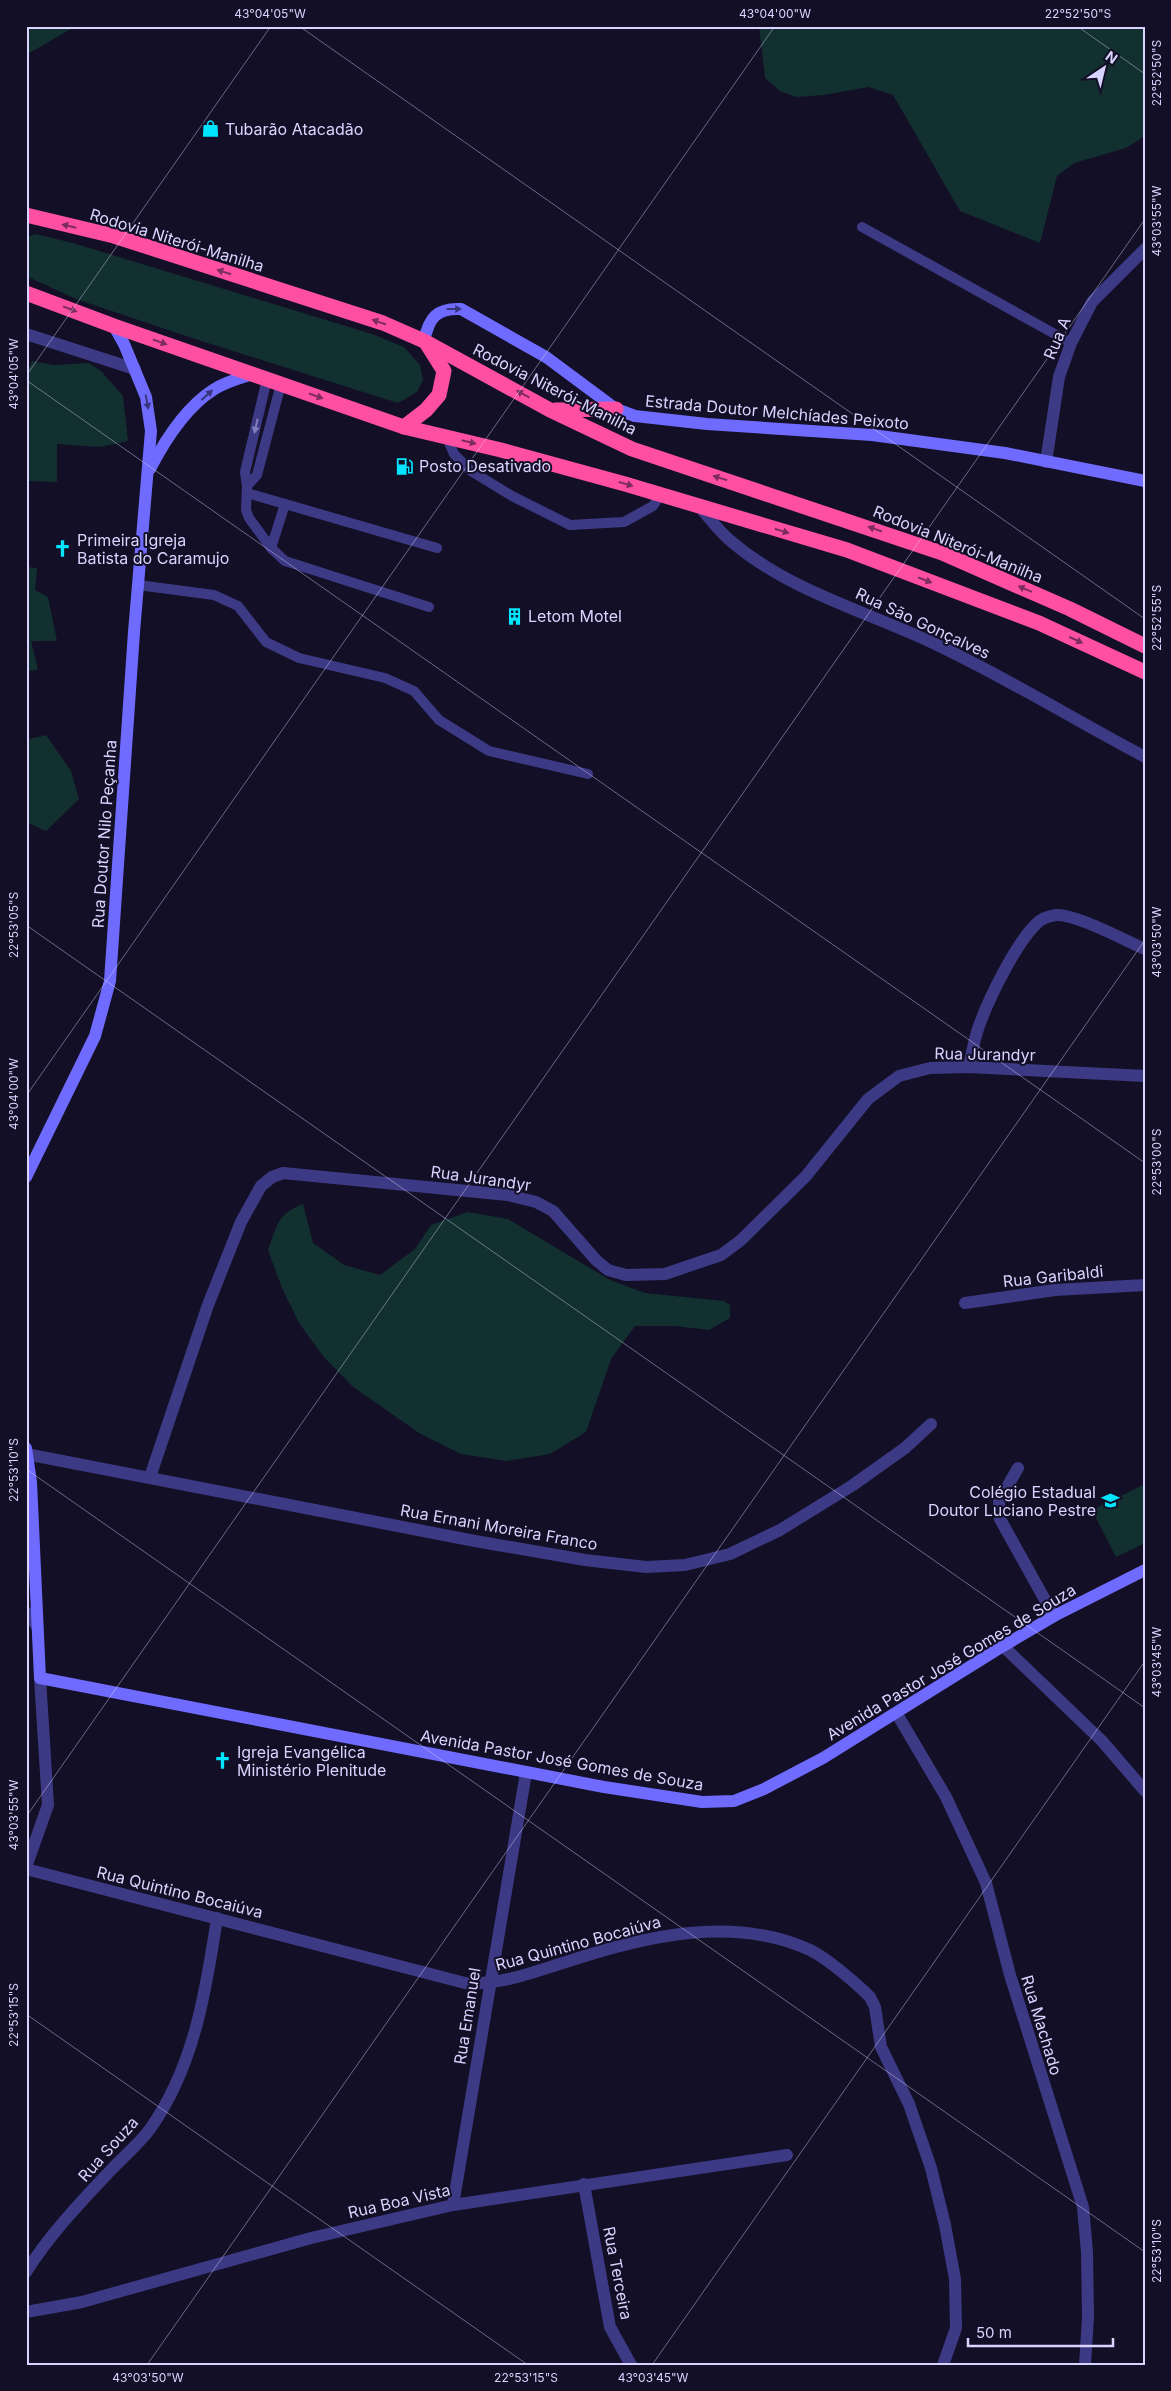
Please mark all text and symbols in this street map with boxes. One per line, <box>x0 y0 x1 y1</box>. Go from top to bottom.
text: 43°04'05"W <box>234 6 306 21</box>
text: 43°04'00"W <box>739 6 811 21</box>
text: 22°52'50"S <box>1045 6 1112 21</box>
text: 22°52'50"S <box>1149 39 1164 106</box>
north arrow <box>1078 42 1128 92</box>
text: N <box>1102 47 1121 67</box>
shop icon: Tubarão Atacadão <box>201 119 221 139</box>
place label: Tubarão Atacadão <box>225 119 363 139</box>
text: 43°03'55"W <box>1149 185 1164 257</box>
street label: Rodovia Niterói-Manilha <box>87 204 267 276</box>
one-way arrow <box>61 222 76 230</box>
one-way arrow <box>217 268 232 275</box>
one-way arrow <box>63 305 78 313</box>
one-way arrow <box>446 306 462 314</box>
street label: Rua A <box>1039 314 1075 362</box>
one-way arrow <box>371 318 386 326</box>
text: 43°04'05"W <box>6 338 21 410</box>
one-way arrow <box>153 338 168 346</box>
street label: Rodovia Niterói-Manilha <box>470 339 640 439</box>
one-way arrow <box>200 390 213 401</box>
one-way arrow <box>516 390 530 399</box>
street label: Estrada Doutor Melchíades Peixoto <box>644 391 910 433</box>
one-way arrow <box>308 393 323 400</box>
one-way arrow <box>143 395 151 411</box>
one-way arrow <box>252 419 260 434</box>
one-way arrow <box>461 438 476 446</box>
fuel station icon: Posto Desativado <box>395 456 415 476</box>
place label: Posto Desativado <box>419 456 551 476</box>
one-way arrow <box>713 474 728 482</box>
one-way arrow <box>618 481 633 489</box>
street label: Rodovia Niterói-Manilha <box>870 501 1046 587</box>
one-way arrow <box>867 525 882 532</box>
one-way arrow <box>774 527 789 535</box>
place label: Primeira Igreja Batista do Caramujo <box>77 530 229 568</box>
church icon: Primeira Igreja Batista do Caramujo <box>53 539 73 559</box>
one-way arrow <box>918 576 933 584</box>
street label: Rua São Gonçalves <box>852 583 994 663</box>
one-way arrow <box>1018 585 1033 593</box>
text: 22°52'55"S <box>1149 585 1164 651</box>
building icon: Letom Motel <box>504 606 524 626</box>
place label: Letom Motel <box>528 606 622 626</box>
one-way arrow <box>1069 637 1083 645</box>
street label: Rua Doutor Nilo Peçanha <box>87 739 121 929</box>
text: 22°53'05"S <box>6 891 21 958</box>
text: 43°03'50"W <box>1149 906 1164 978</box>
street label: Rua Jurandyr <box>934 1043 1036 1065</box>
text: 43°04'00"W <box>6 1058 21 1130</box>
text: 22°53'00"S <box>1149 1128 1164 1195</box>
street label: Rua Jurandyr <box>430 1161 532 1195</box>
street label: Rua Garibaldi <box>1002 1261 1104 1291</box>
text: 22°53'10"S <box>6 1438 21 1502</box>
place label: Colégio Estadual Doutor Luciano Pestre <box>928 1482 1096 1520</box>
school or university icon: Colégio Estadual Doutor Luciano Pestre <box>1100 1491 1120 1511</box>
street label: Rua Ernani Moreira Franco <box>399 1500 599 1554</box>
street label: Avenida Pastor José Gomes de Souza <box>823 1580 1079 1744</box>
text: 43°03'45"W <box>1149 1626 1164 1697</box>
street label: Avenida Pastor José Gomes de Souza <box>419 1725 705 1795</box>
place label: Igreja Evangélica Ministério Plenitude <box>237 1742 386 1780</box>
church icon: Igreja Evangélica Ministério Plenitude <box>213 1751 233 1771</box>
text: 43°03'55"W <box>6 1779 21 1851</box>
street label: Rua Quintino Bocaiúva <box>95 1862 265 1922</box>
street label: Rua Quintino Bocaiúva <box>493 1911 663 1975</box>
street label: Rua Emanuel <box>449 1966 485 2066</box>
street label: Rua Machado <box>1017 1973 1067 2077</box>
text: 22°53'15"S <box>6 1983 21 2047</box>
street label: Rua Souza <box>74 2112 142 2186</box>
street label: Rua Boa Vista <box>346 2179 452 2223</box>
text: 22°53'10"S <box>1149 2219 1164 2283</box>
street label: Rua Terceira <box>599 2225 637 2321</box>
scale bar <box>968 2316 1114 2348</box>
text: 50 m <box>976 2323 1012 2342</box>
text: 43°03'50"W <box>112 2370 184 2385</box>
text: 22°53'15"S <box>494 2370 558 2385</box>
text: 43°03'45"W <box>618 2370 689 2385</box>

